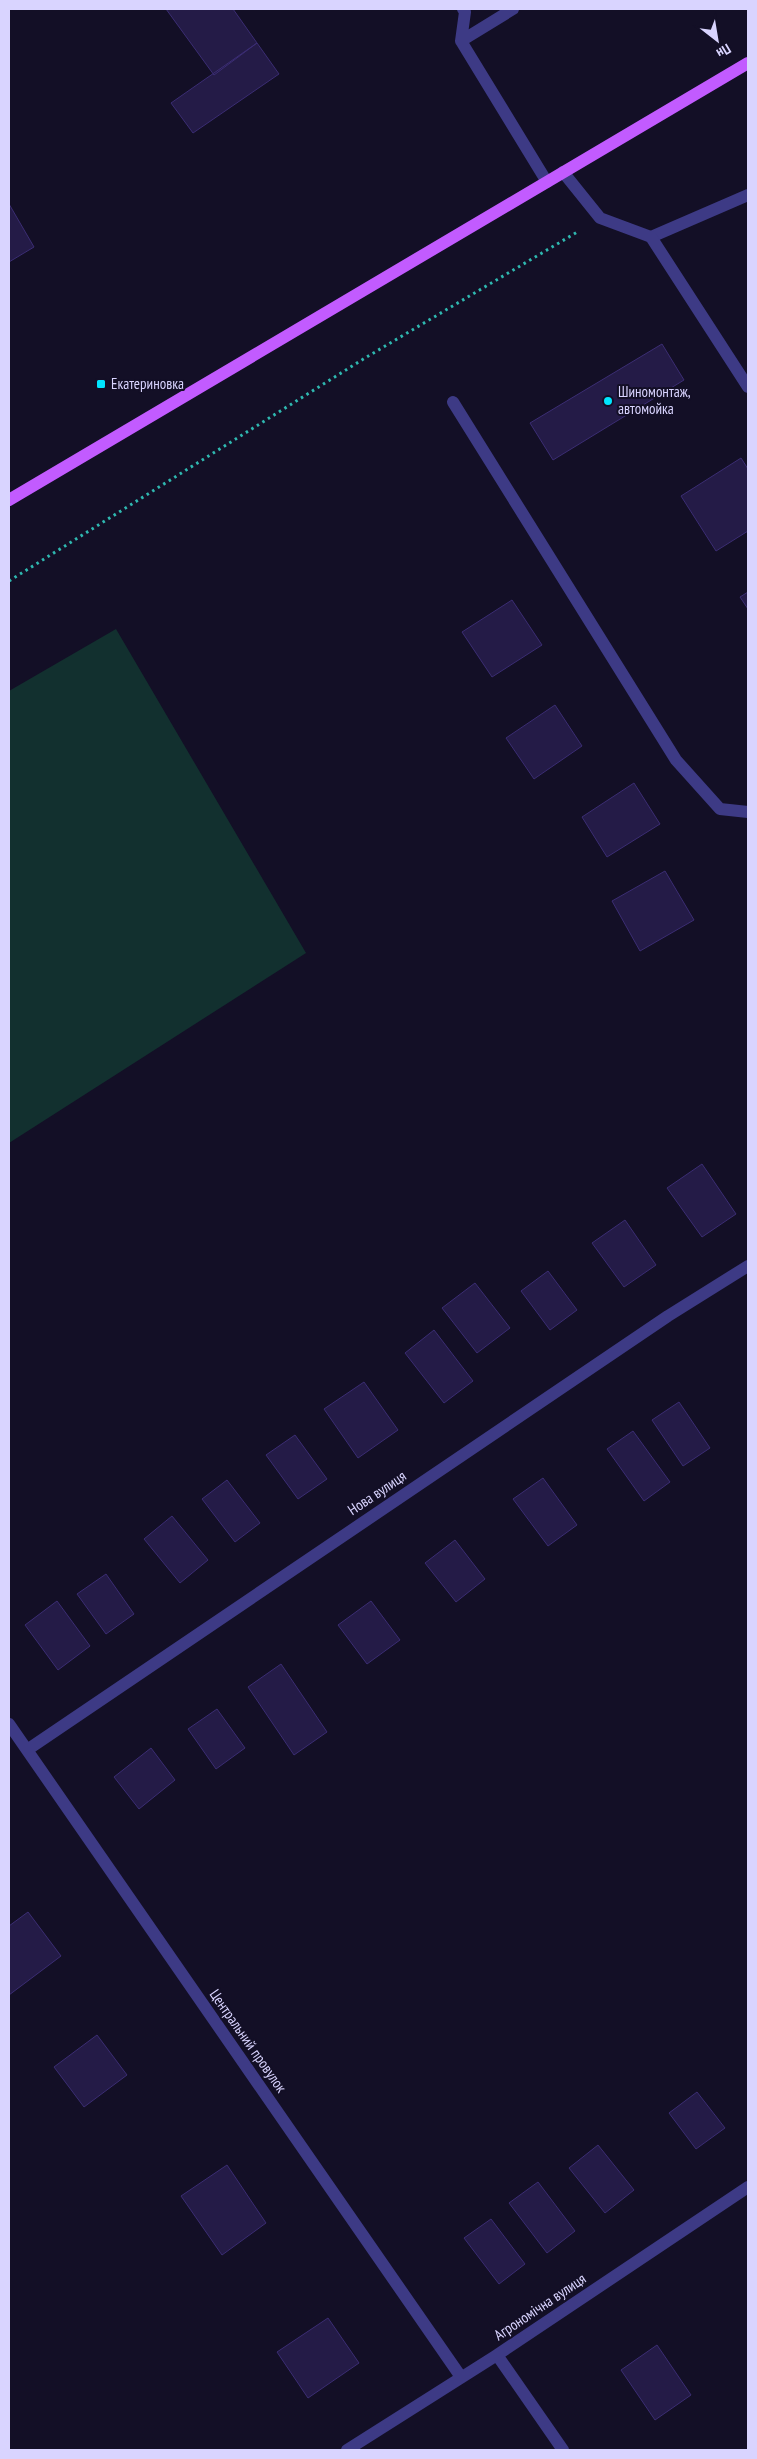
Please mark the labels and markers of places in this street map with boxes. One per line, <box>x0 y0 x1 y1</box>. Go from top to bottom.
place label: Екатериновка <box>111 374 184 393</box>
marker: Екатериновка <box>95 378 107 390</box>
place label: Шиномонтаж, автомойка <box>618 382 691 418</box>
marker: Шиномонтаж, автомойка <box>602 395 614 407</box>

